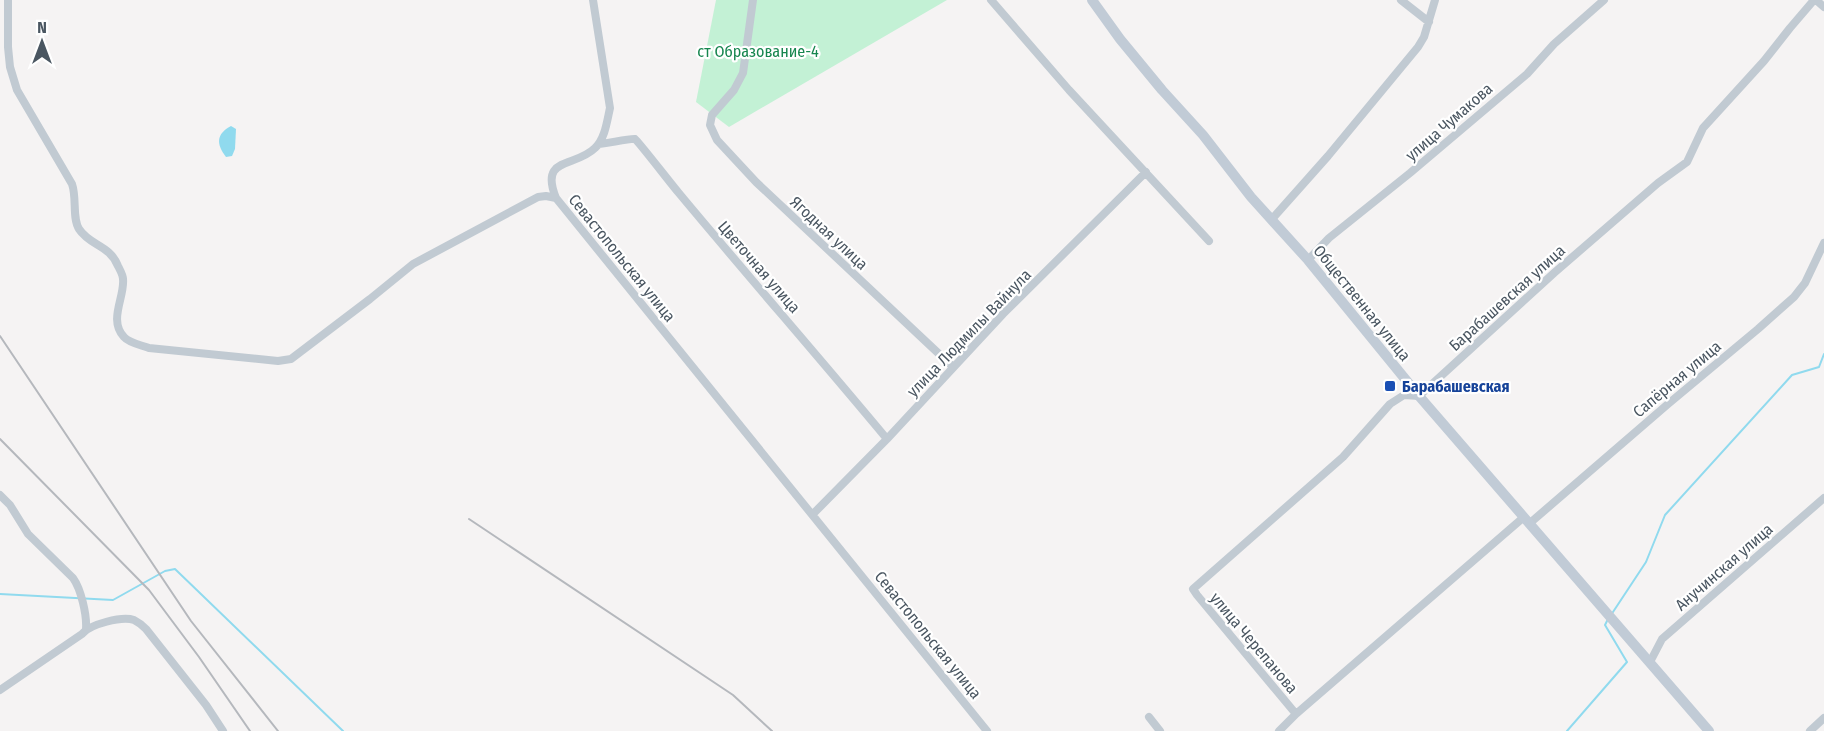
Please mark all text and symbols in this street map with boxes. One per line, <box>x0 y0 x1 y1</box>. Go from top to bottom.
north arrow <box>12 12 72 72</box>
text: N <box>37 18 47 37</box>
park label: ст Образование-4 <box>697 42 819 61</box>
street label: улица Чумакова <box>1402 79 1496 165</box>
street label: Севастопольская улица <box>565 190 679 326</box>
street label: Ягодная улица <box>786 192 872 274</box>
street label: Цветочная улица <box>714 217 804 317</box>
street label: Общественная улица <box>1309 241 1415 365</box>
street label: Барабашевская улица <box>1445 241 1569 355</box>
street label: улица Людмилы Вайнула <box>903 265 1035 401</box>
street label: Сапёрная улица <box>1629 337 1725 421</box>
place label: Барабашевская <box>1402 377 1510 396</box>
marker: Барабашевская <box>1383 379 1397 393</box>
street label: Анучинская улица <box>1671 519 1777 614</box>
street label: Севастопольская улица <box>871 567 985 703</box>
street label: улица Черепанова <box>1206 589 1302 697</box>

